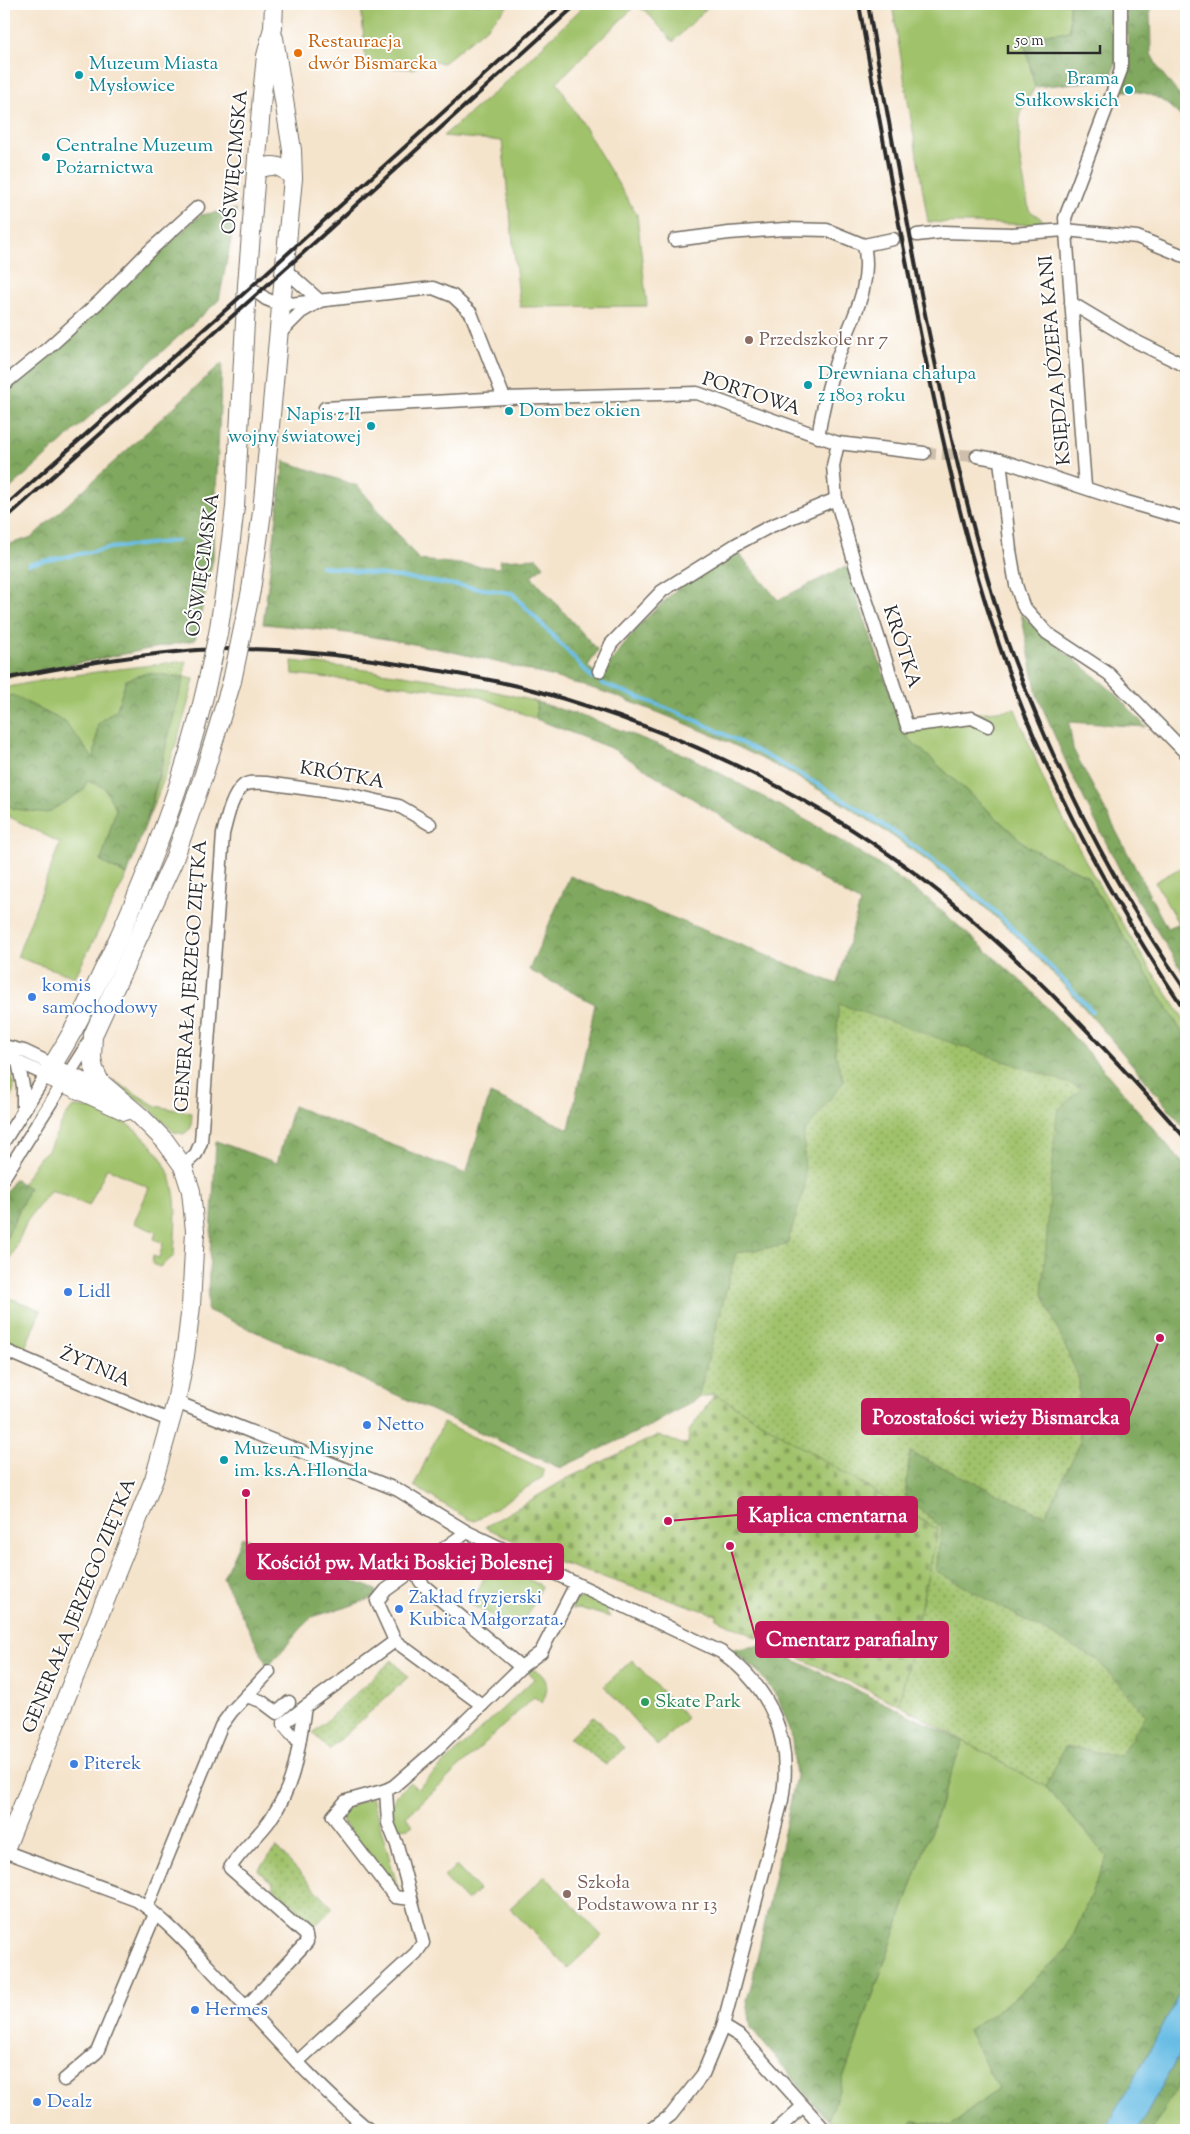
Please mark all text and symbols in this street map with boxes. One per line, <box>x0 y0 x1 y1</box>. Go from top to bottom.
scale bar <box>1008 22 1100 54</box>
place label: Restauracja dwór Bismarcka <box>308 29 438 78</box>
text: 50 m <box>1014 31 1044 52</box>
marker: Restauracja dwór Bismarcka <box>292 47 304 59</box>
place label: Muzeum Miasta Mysłowice <box>89 51 218 100</box>
place label: Brama Sułkowskich <box>1014 66 1119 115</box>
marker: Muzeum Miasta Mysłowice <box>73 69 85 81</box>
marker: Brama Sułkowskich <box>1123 84 1135 96</box>
street label: OŚWIĘCIMSKA <box>216 88 256 236</box>
place label: Centralne Muzeum Pożarnictwa <box>56 133 213 182</box>
marker: Centralne Muzeum Pożarnictwa <box>40 151 52 163</box>
street label: KSIĘDZA JÓZEFA KANI <box>1033 254 1079 466</box>
place label: Przedszkole nr 7 <box>759 327 889 354</box>
marker: Przedszkole nr 7 <box>743 334 755 346</box>
place label: Drewniana chałupa z 1803 roku <box>818 361 977 410</box>
street label: PORTOWA <box>698 366 804 424</box>
marker: Drewniana chałupa z 1803 roku <box>802 379 814 391</box>
place label: Dom bez okien <box>519 398 641 425</box>
place label: Napis z II wojny światowej <box>228 402 361 451</box>
marker: Dom bez okien <box>503 405 515 417</box>
marker: Napis z II wojny światowej <box>365 420 377 432</box>
street label: OŚWIĘCIMSKA <box>181 491 228 639</box>
street label: KRÓTKA <box>875 602 927 692</box>
street label: KRÓTKA <box>298 755 387 797</box>
street label: GENERAŁA JERZEGO ZIĘTKA <box>169 838 215 1113</box>
place label: komis samochodowy <box>42 973 159 1022</box>
marker: komis samochodowy <box>26 991 38 1003</box>
place label: Lidl <box>78 1279 111 1306</box>
marker: Lidl <box>62 1286 74 1298</box>
street label: ŻYTNIA <box>55 1341 135 1395</box>
callout: Pozostałości wieży Bismarcka <box>862 1399 1129 1434</box>
text: Pozostałości wieży Bismarcka <box>873 1405 1120 1434</box>
place label: Netto <box>377 1412 424 1439</box>
marker: Netto <box>361 1419 373 1431</box>
place label: Muzeum Misyjne im. ks.A.Hlonda <box>234 1436 374 1485</box>
marker: Muzeum Misyjne im. ks.A.Hlonda <box>218 1454 230 1466</box>
street label: GENERAŁA JERZEGO ZIĘTKA <box>16 1474 144 1738</box>
callout: Kaplica cmentarna <box>738 1497 917 1532</box>
text: Kaplica cmentarna <box>749 1503 908 1532</box>
callout: Kościół pw. Matki Boskiej Bolesnej <box>247 1544 563 1579</box>
text: Kościół pw. Matki Boskiej Bolesnej <box>257 1550 553 1579</box>
place label: Zakład fryzjerski Kubica Małgorzata. <box>409 1585 564 1634</box>
marker: Zakład fryzjerski Kubica Małgorzata. <box>393 1603 405 1615</box>
callout: Cmentarz parafialny <box>756 1622 948 1657</box>
text: Cmentarz parafialny <box>766 1627 938 1656</box>
place label: Skate Park <box>655 1689 742 1716</box>
marker: Skate Park <box>639 1696 651 1708</box>
place label: Piterek <box>84 1751 142 1778</box>
marker: Piterek <box>68 1758 80 1770</box>
place label: Szkoła Podstawowa nr 13 <box>577 1870 717 1919</box>
marker: Szkoła Podstawowa nr 13 <box>561 1888 573 1900</box>
place label: Hermes <box>205 1997 268 2024</box>
marker: Hermes <box>189 2004 201 2016</box>
place label: Dealz <box>47 2089 92 2116</box>
marker: Dealz <box>31 2096 43 2108</box>

